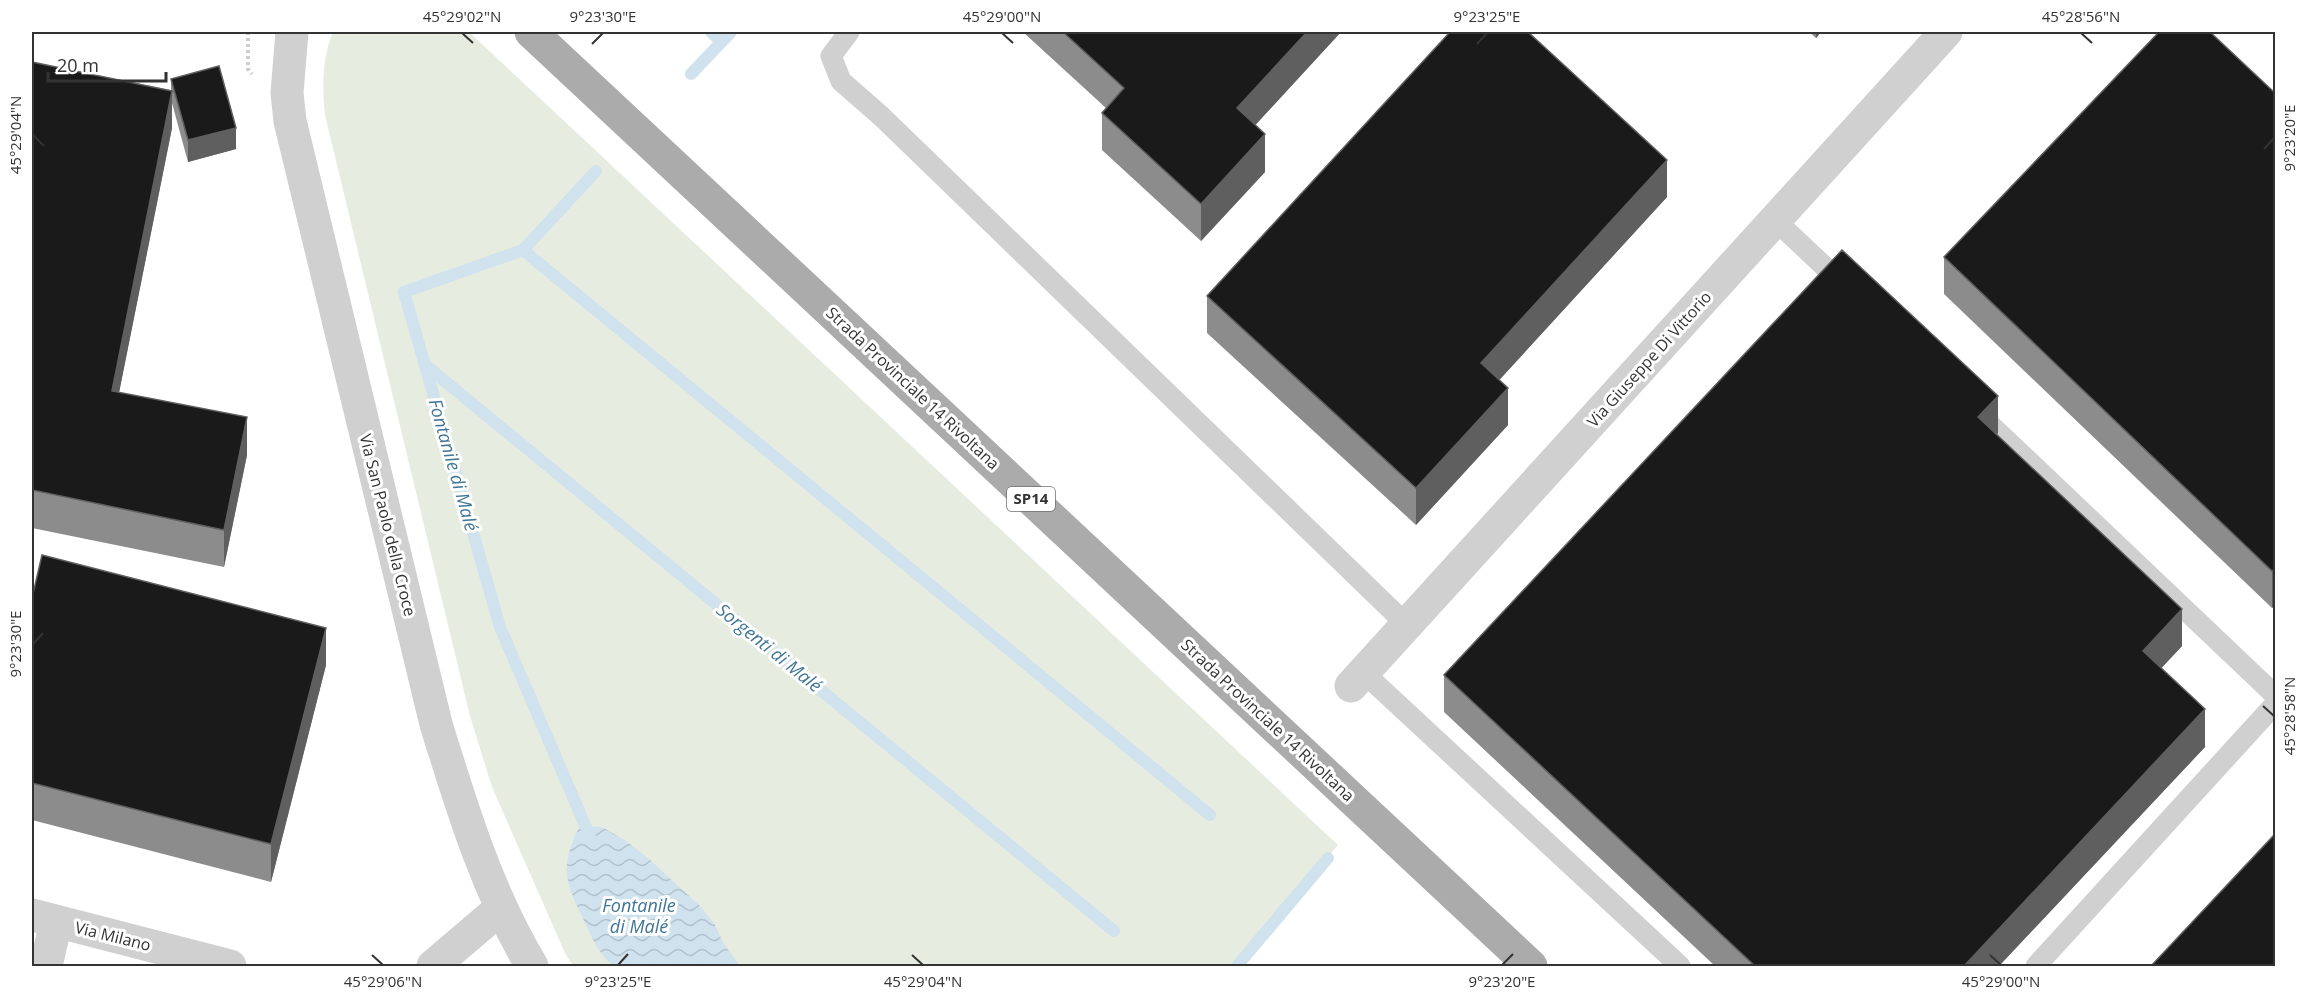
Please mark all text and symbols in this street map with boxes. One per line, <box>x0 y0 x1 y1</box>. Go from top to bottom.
text: 45°29'02"N <box>423 6 501 26</box>
text: 9°23'30"E <box>570 6 636 26</box>
text: 45°29'00"N <box>963 6 1041 26</box>
text: 9°23'25"E <box>1454 6 1520 26</box>
text: 45°28'56"N <box>2042 6 2120 26</box>
scale bar <box>48 45 166 83</box>
text: 20 m <box>57 53 99 77</box>
text: 45°29'04"N <box>5 96 25 174</box>
text: 9°23'20"E <box>2279 105 2299 171</box>
street label: Via Giuseppe Di Vittorio <box>1582 286 1716 432</box>
street label: Strada Provinciale 14 Rivoltana <box>822 302 1004 474</box>
water label: Fontanile di Malé <box>424 396 484 534</box>
street label: Via San Paolo della Croce <box>355 432 421 618</box>
road number: SP14 <box>1007 487 1055 511</box>
water label: Sorgenti di Malé <box>712 597 827 697</box>
text: 9°23'30"E <box>5 611 25 677</box>
street label: Strada Provinciale 14 Rivoltana <box>1177 634 1359 806</box>
text: 45°28'58"N <box>2279 677 2299 755</box>
water label: Fontanile di Malé <box>602 893 676 938</box>
street label: Via Milano <box>73 916 153 956</box>
text: 45°29'06"N <box>344 971 422 991</box>
text: 9°23'25"E <box>585 971 651 991</box>
text: 45°29'04"N <box>884 971 962 991</box>
text: 9°23'20"E <box>1469 971 1535 991</box>
text: 45°29'00"N <box>1962 971 2040 991</box>

